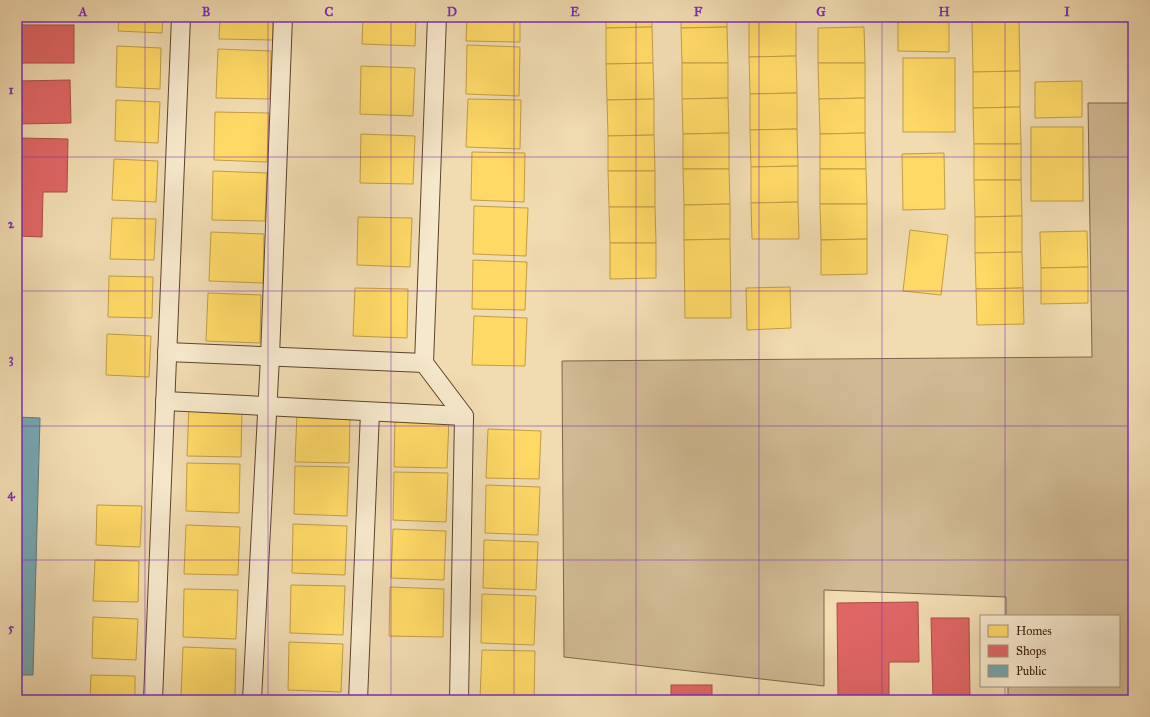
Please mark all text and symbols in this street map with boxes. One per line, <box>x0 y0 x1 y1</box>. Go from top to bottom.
text: A <box>78 4 88 20</box>
text: B <box>202 4 211 20</box>
text: C <box>325 4 334 20</box>
text: D <box>447 4 457 20</box>
text: E <box>570 4 580 20</box>
text: F <box>694 4 703 20</box>
text: G <box>816 4 826 20</box>
text: H <box>938 4 950 20</box>
text: I <box>1064 4 1070 20</box>
text: 1 <box>8 82 14 98</box>
text: 2 <box>8 216 15 232</box>
text: 3 <box>8 351 14 367</box>
text: 4 <box>7 486 15 502</box>
legend <box>980 615 1120 687</box>
text: 5 <box>8 620 15 636</box>
text: Homes <box>1016 624 1052 638</box>
text: Shops <box>1016 644 1046 658</box>
text: Public <box>1016 664 1047 678</box>

